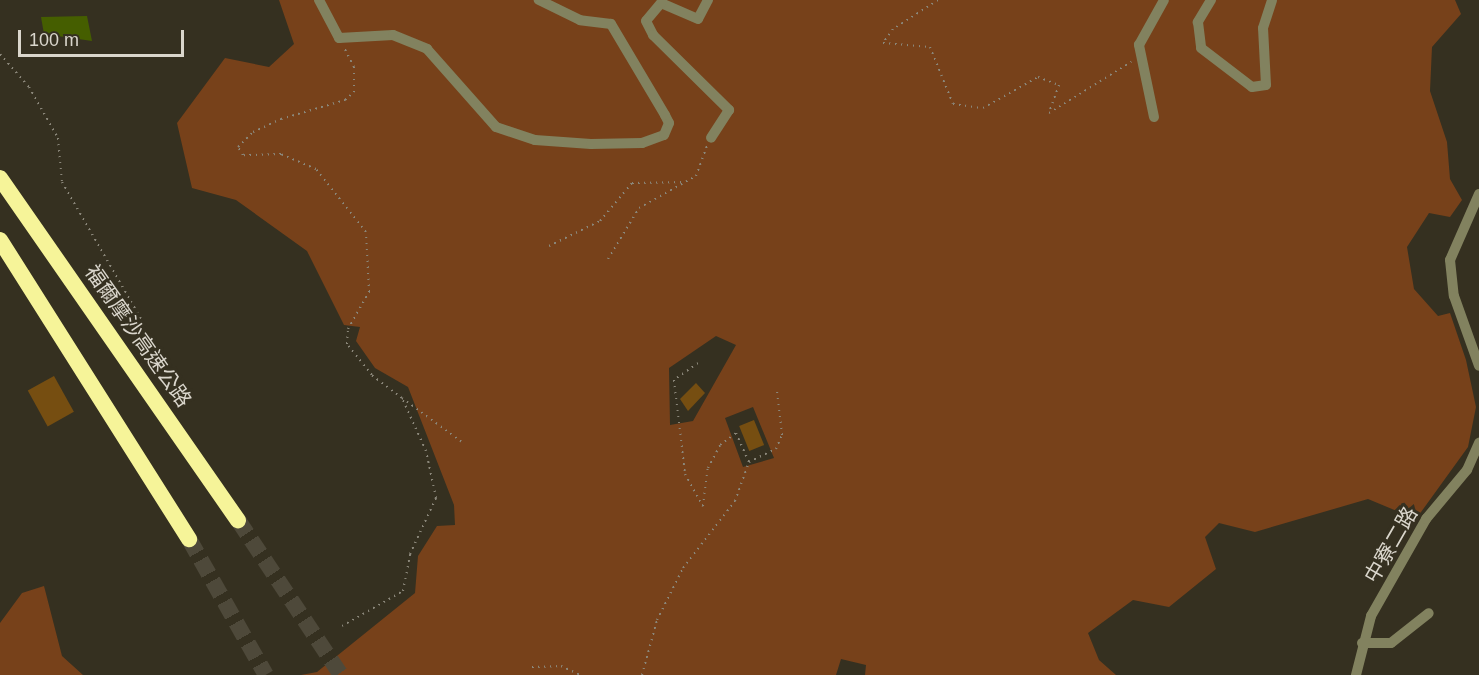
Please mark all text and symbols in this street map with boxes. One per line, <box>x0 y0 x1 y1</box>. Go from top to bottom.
scale bar <box>21 18 188 56</box>
text: 100 m <box>29 30 79 50</box>
street label: 福爾摩沙高速公路 <box>79 260 197 412</box>
street label: 中寮二路 <box>1359 502 1423 588</box>

